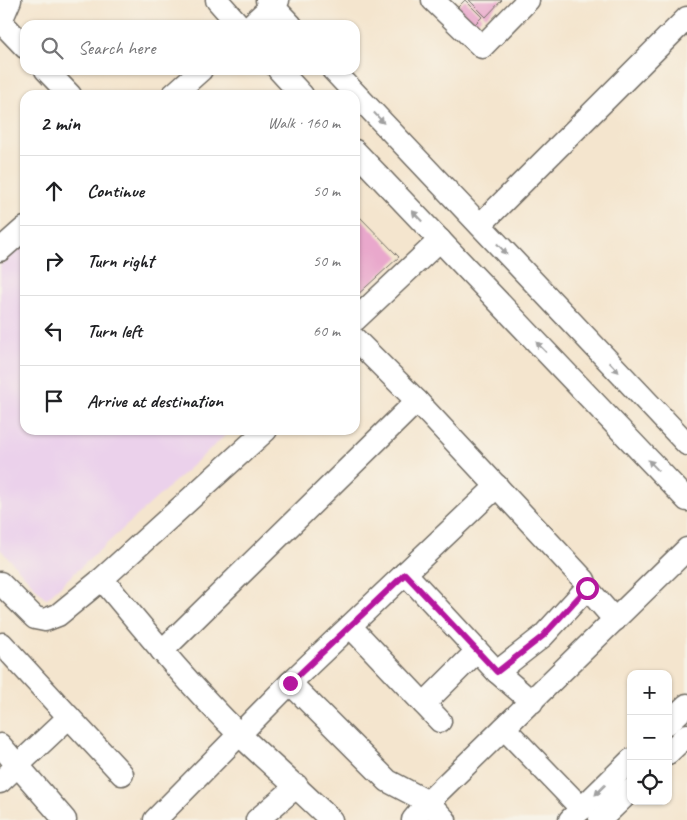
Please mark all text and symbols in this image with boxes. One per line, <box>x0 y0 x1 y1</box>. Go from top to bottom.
search box <box>20 20 360 75</box>
icon: search <box>38 34 66 62</box>
text: Search here <box>78 36 155 60</box>
text: 2 min <box>40 110 80 136</box>
one-way arrow <box>373 112 385 124</box>
text: Walk · 160 m <box>268 113 340 133</box>
icon: ahead <box>40 177 68 205</box>
text: Continue <box>87 179 144 203</box>
text: 50 m <box>313 181 340 201</box>
one-way arrow <box>411 211 423 223</box>
one-way arrow <box>496 243 508 255</box>
icon: right <box>40 247 68 275</box>
text: Turn right <box>87 249 154 273</box>
text: 50 m <box>313 251 340 271</box>
icon: left <box>40 317 68 345</box>
text: Turn left <box>87 319 142 343</box>
text: 60 m <box>313 321 340 341</box>
one-way arrow <box>535 341 547 353</box>
one-way arrow <box>608 361 620 373</box>
icon: arrive <box>40 387 68 415</box>
text: Arrive at destination <box>87 389 223 413</box>
one-way arrow <box>647 459 659 471</box>
route start <box>576 577 599 600</box>
map controls <box>627 670 672 805</box>
button: + <box>627 670 672 715</box>
route end <box>279 672 302 695</box>
button: − <box>627 715 672 760</box>
button: locate <box>627 760 672 805</box>
one-way arrow <box>595 784 607 796</box>

